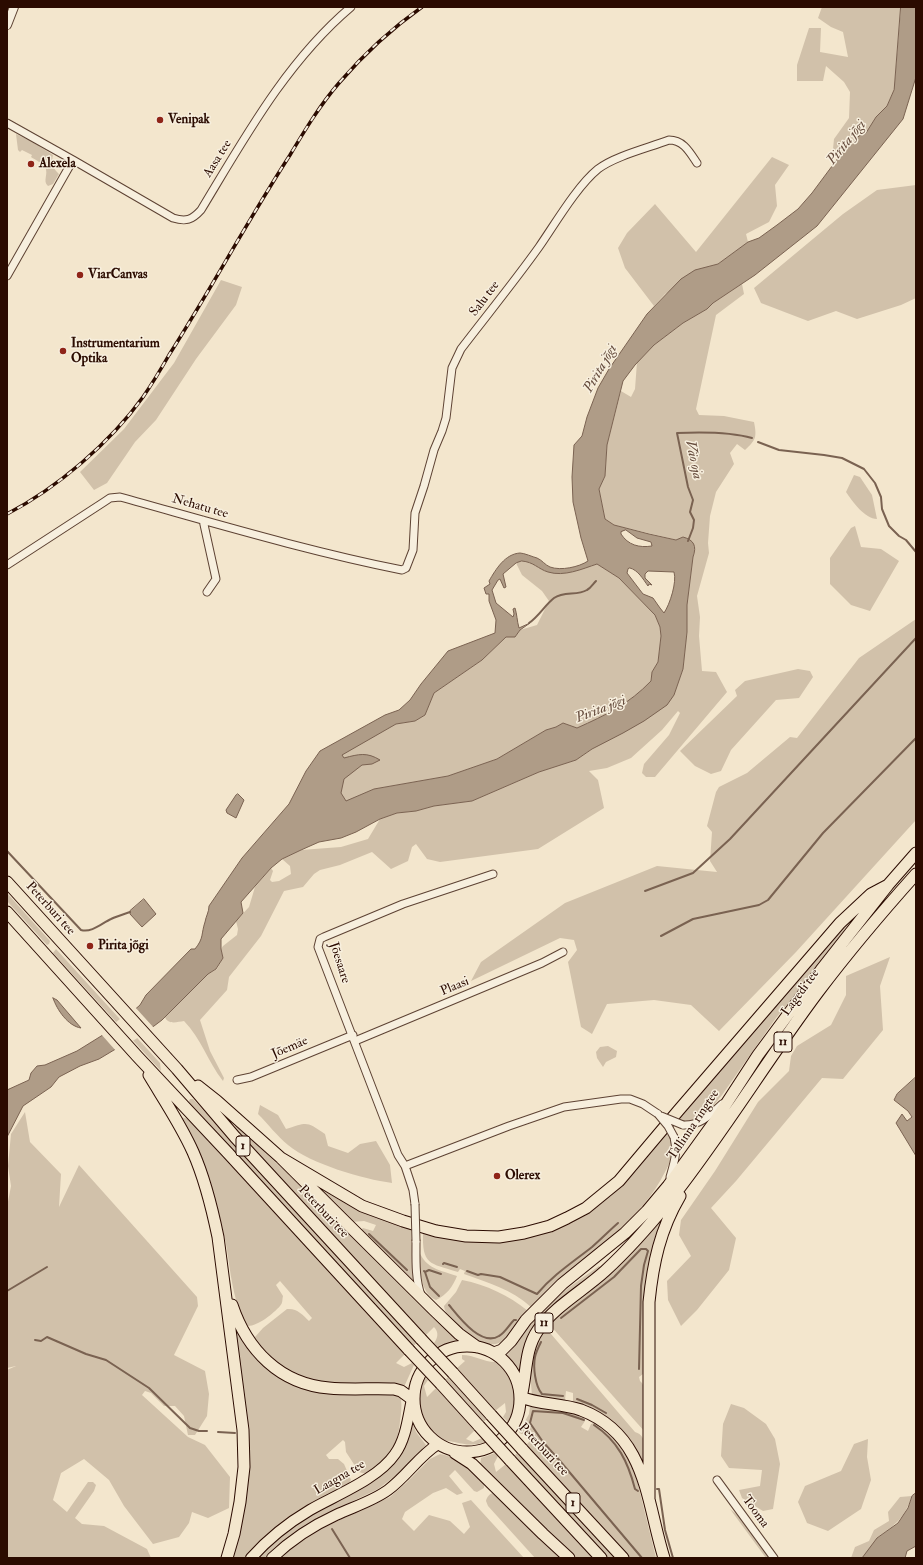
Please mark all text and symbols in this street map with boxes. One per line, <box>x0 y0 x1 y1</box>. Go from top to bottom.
place label: Venipak <box>168 112 210 128</box>
marker: Venipak <box>155 115 165 125</box>
water label: Pirita jõgi <box>824 117 870 169</box>
street label: Aasa tee <box>200 137 236 181</box>
place label: Alexela <box>39 156 76 172</box>
marker: Alexela <box>26 159 36 169</box>
place label: ViarCanvas <box>88 267 147 283</box>
marker: ViarCanvas <box>75 270 85 280</box>
street label: Salu tee <box>467 278 503 320</box>
place label: Instrumentarium Optika <box>71 336 160 367</box>
water label: Pirita jõgi <box>581 342 621 396</box>
marker: Instrumentarium Optika <box>58 346 68 356</box>
water label: Väo oja <box>681 439 705 481</box>
street label: Nehatu tee <box>170 492 230 522</box>
water label: Pirita jõgi <box>573 693 629 727</box>
street label: Peterburi tee <box>22 879 78 939</box>
place label: Pirita jõgi <box>98 938 149 954</box>
marker: Pirita jõgi <box>85 941 95 951</box>
street label: Jõesaare <box>325 941 353 985</box>
street label: Lagedi tee <box>779 966 823 1020</box>
street label: Plaasi <box>438 974 472 1000</box>
road number: 11 <box>774 1032 792 1052</box>
street label: Jõemäe <box>270 1033 310 1063</box>
street label: Tallinna ringtee <box>665 1087 723 1163</box>
road number: 1 <box>236 1136 250 1156</box>
place label: Olerex <box>505 1168 540 1184</box>
marker: Olerex <box>492 1171 502 1181</box>
street label: Peterburi tee <box>295 1182 351 1242</box>
road number: 11 <box>535 1313 553 1333</box>
street label: Peterburi tee <box>515 1420 571 1480</box>
street label: Laagna tee <box>312 1457 368 1499</box>
road number: 1 <box>566 1493 580 1513</box>
street label: Tooma <box>738 1493 772 1531</box>

